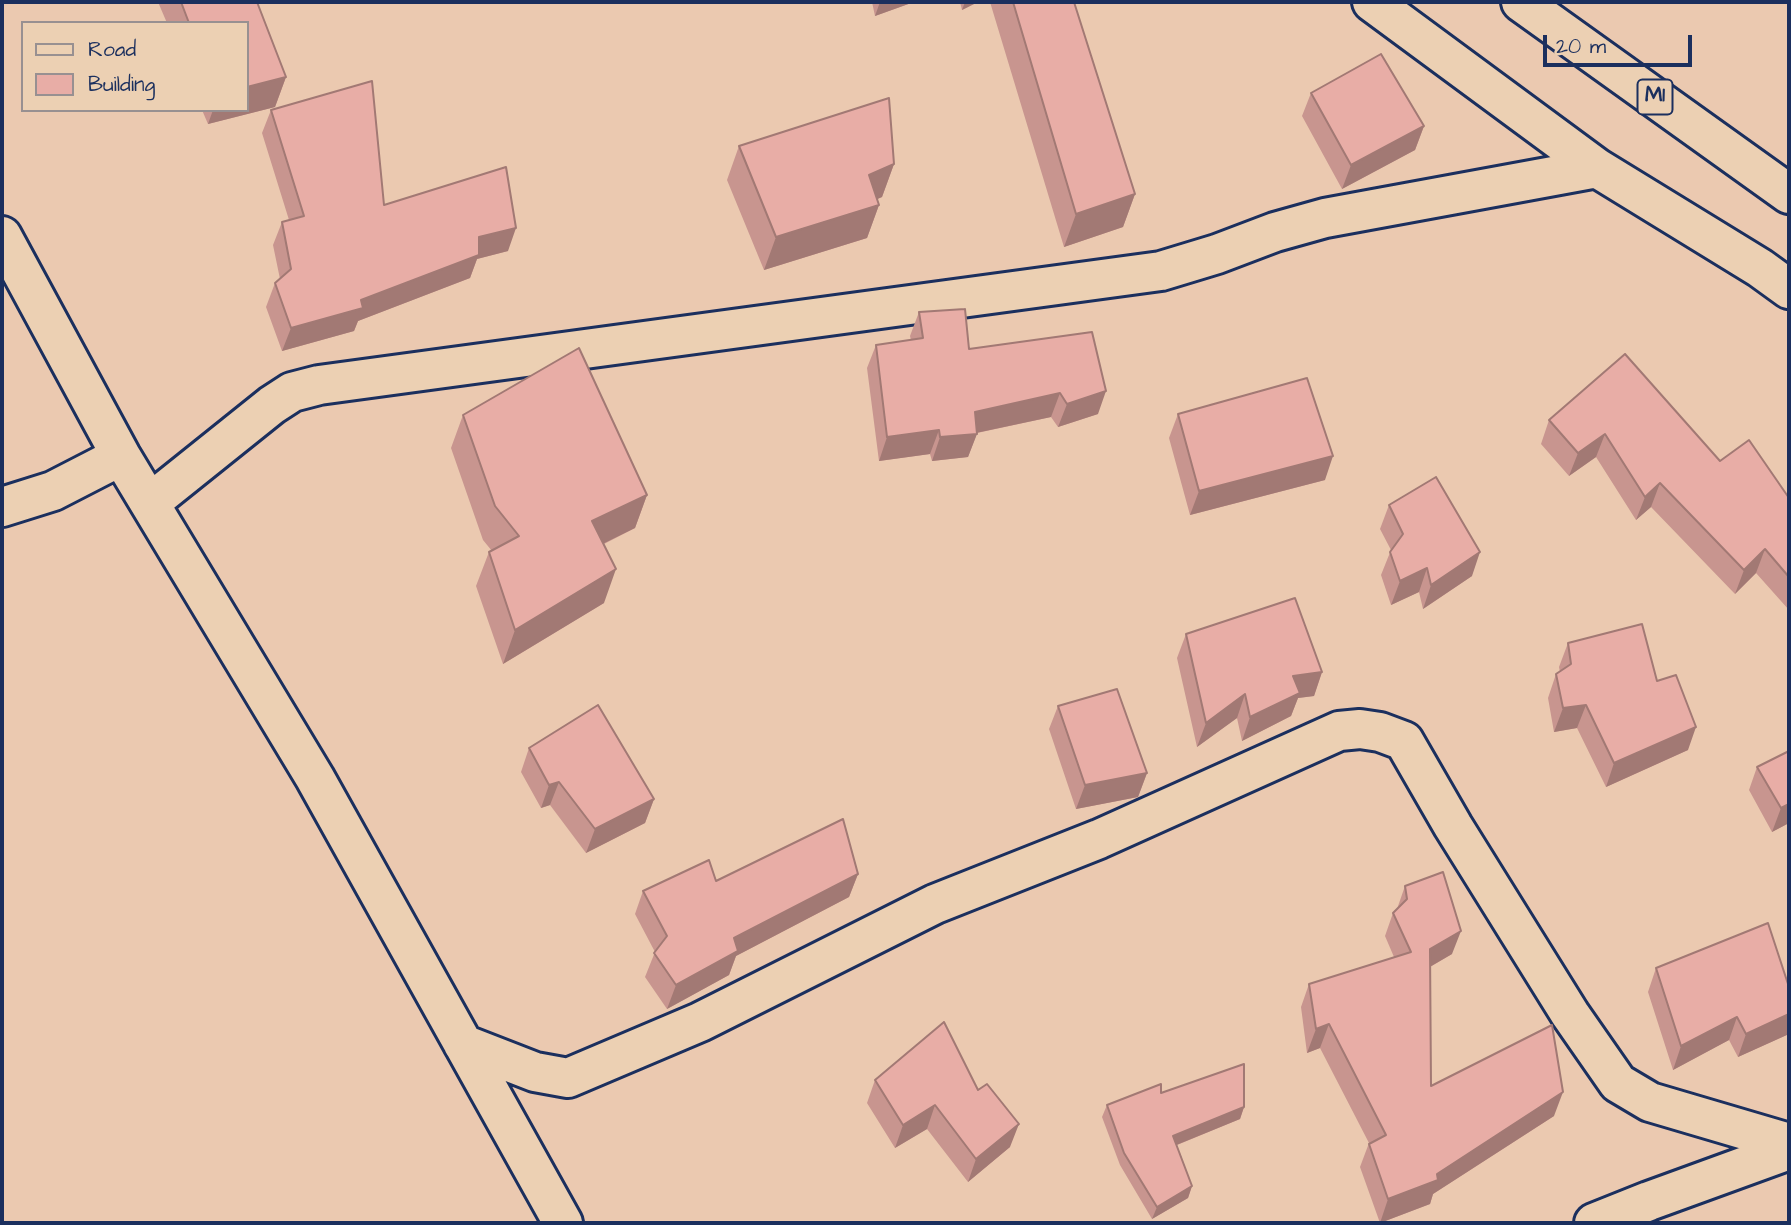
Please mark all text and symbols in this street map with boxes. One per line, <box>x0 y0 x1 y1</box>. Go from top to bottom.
legend <box>21 21 248 112</box>
scale bar <box>1546 21 1695 65</box>
text: 20 m <box>1556 32 1606 61</box>
text: Road <box>88 35 136 64</box>
text: Building <box>88 70 155 99</box>
road number: M1 <box>1638 80 1672 114</box>

